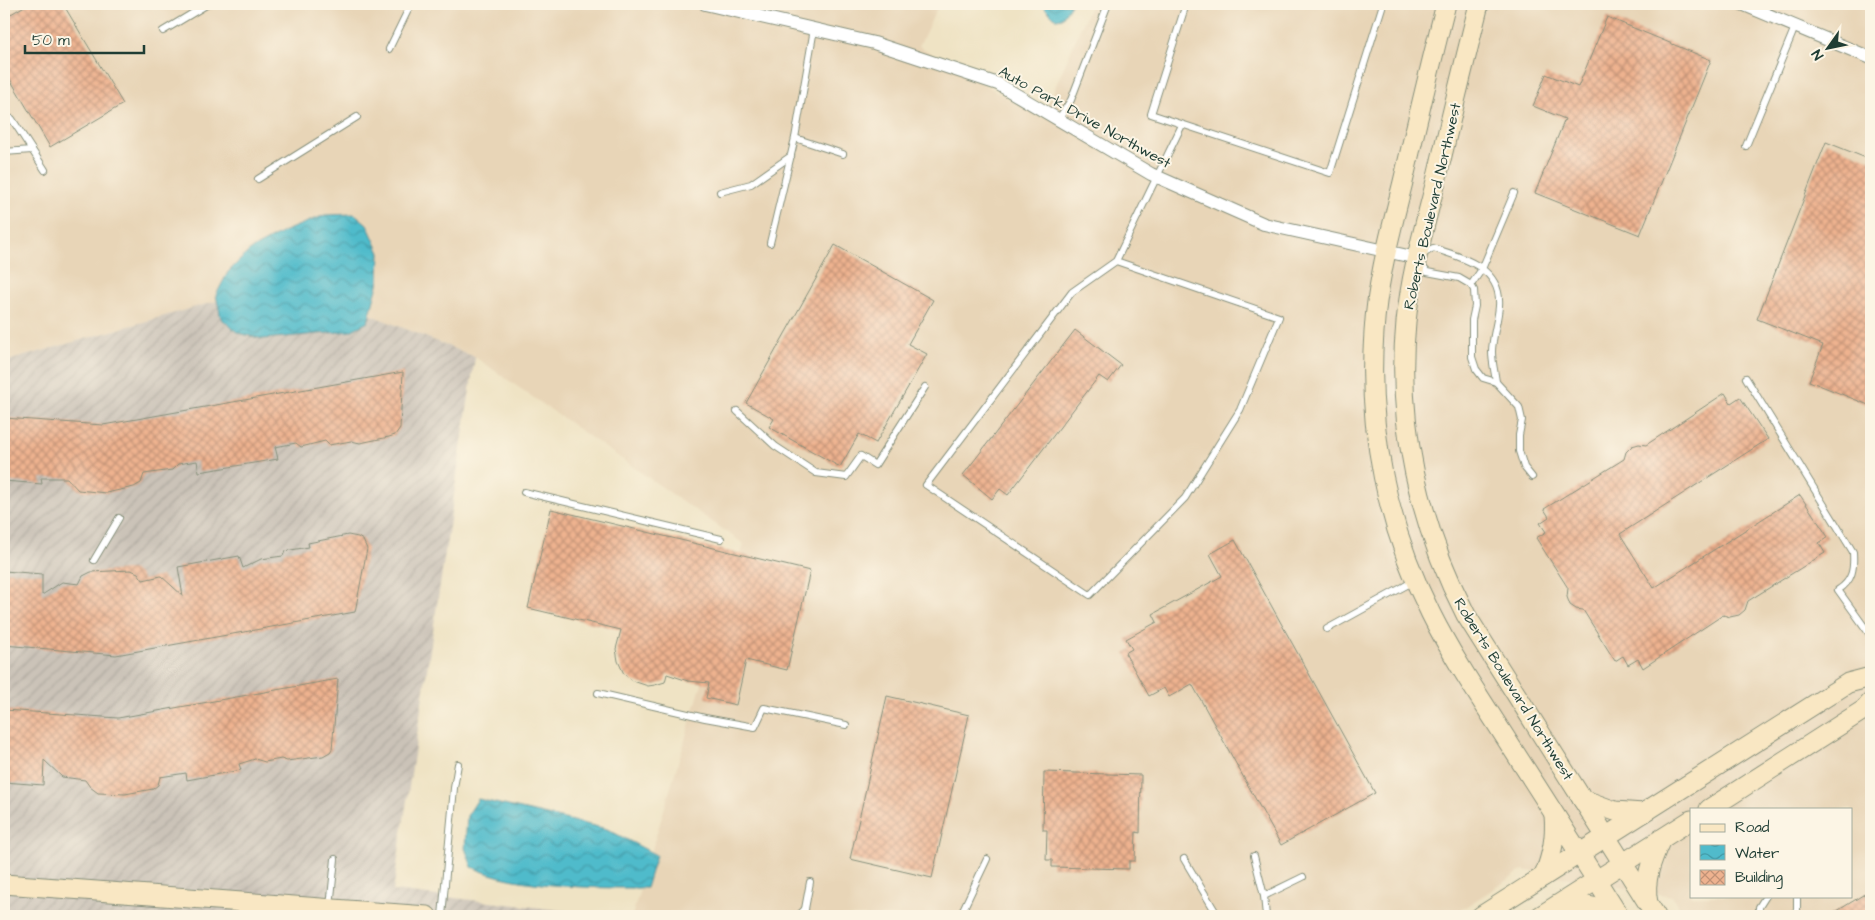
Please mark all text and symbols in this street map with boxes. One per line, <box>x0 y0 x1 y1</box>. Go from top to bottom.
scale bar <box>25 22 144 54</box>
north arrow <box>1802 22 1852 72</box>
text: 50 m <box>32 30 70 51</box>
text: N <box>1807 45 1829 64</box>
street label: Auto Park Drive Northwest <box>995 61 1175 174</box>
street label: Roberts Boulevard Northwest <box>1398 101 1467 312</box>
street label: Roberts Boulevard Northwest <box>1449 594 1579 785</box>
legend <box>1690 808 1852 898</box>
text: Road <box>1735 817 1770 838</box>
text: Water <box>1735 843 1779 864</box>
text: Building <box>1735 867 1783 889</box>

